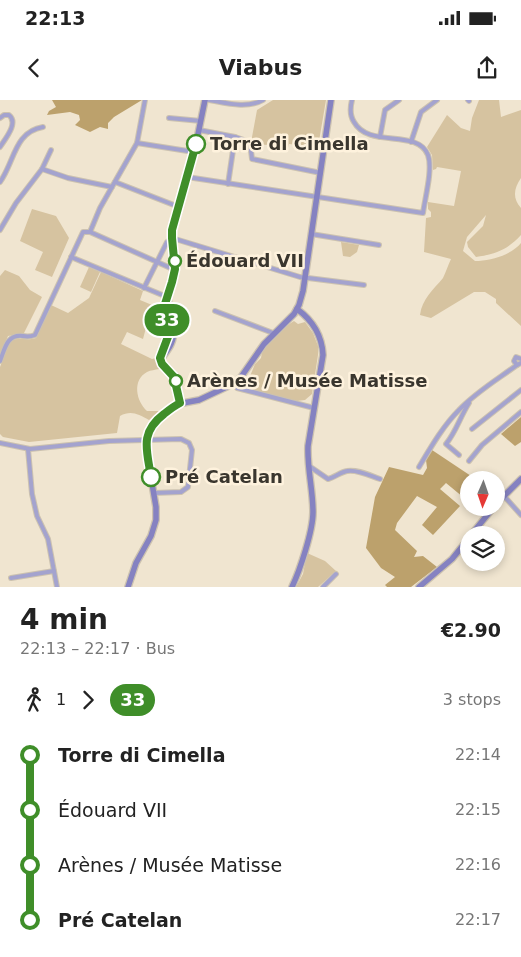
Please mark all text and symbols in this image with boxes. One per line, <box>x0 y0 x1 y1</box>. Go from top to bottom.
text: 22:13 <box>25 7 85 29</box>
icon: back <box>20 54 48 82</box>
icon: share <box>473 54 501 82</box>
text: Viabus <box>219 55 302 80</box>
place label: Torre di Cimella <box>210 133 369 154</box>
marker: Torre di Cimella <box>186 134 206 154</box>
place label: Édouard VII <box>186 250 304 271</box>
marker: Édouard VII <box>168 254 182 268</box>
line badge: 33 <box>144 304 190 336</box>
text: 33 <box>154 309 180 330</box>
place label: Arènes / Musée Matisse <box>187 370 427 391</box>
marker: Arènes / Musée Matisse <box>169 374 183 388</box>
place label: Pré Catelan <box>165 466 283 487</box>
marker: Pré Catelan <box>141 467 161 487</box>
north arrow <box>460 471 505 516</box>
map controls <box>460 471 505 571</box>
button: layers <box>460 526 505 571</box>
text: 4 min <box>20 603 108 636</box>
text: €2.90 <box>441 619 501 641</box>
text: 22:13 – 22:17 · Bus <box>20 639 175 658</box>
icon: walk <box>20 686 48 714</box>
icon: forward <box>74 686 102 714</box>
text: 33 <box>120 689 145 710</box>
text: 1 <box>56 690 66 709</box>
text: 3 stops <box>443 690 501 709</box>
text: Torre di Cimella <box>58 744 225 766</box>
text: 22:14 <box>455 745 501 764</box>
text: Édouard VII <box>58 799 167 821</box>
text: 22:15 <box>455 800 501 819</box>
text: Arènes / Musée Matisse <box>58 854 282 876</box>
text: 22:16 <box>455 855 501 874</box>
text: Pré Catelan <box>58 909 182 931</box>
text: 22:17 <box>455 910 501 929</box>

